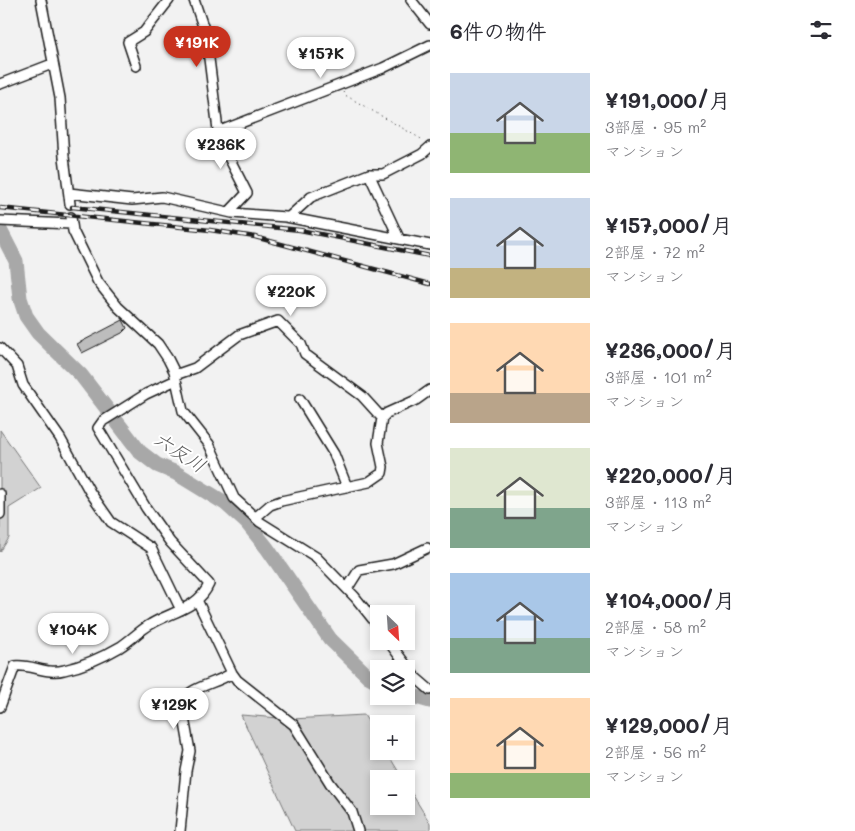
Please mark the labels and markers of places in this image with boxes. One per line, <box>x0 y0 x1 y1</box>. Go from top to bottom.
pin: ¥191K <box>162 26 232 68</box>
pin: ¥157K <box>286 36 356 79</box>
pin: ¥236K <box>186 128 256 170</box>
pin: ¥220K <box>256 274 326 317</box>
pin: ¥104K <box>38 612 108 655</box>
pin: ¥129K <box>139 688 209 730</box>

